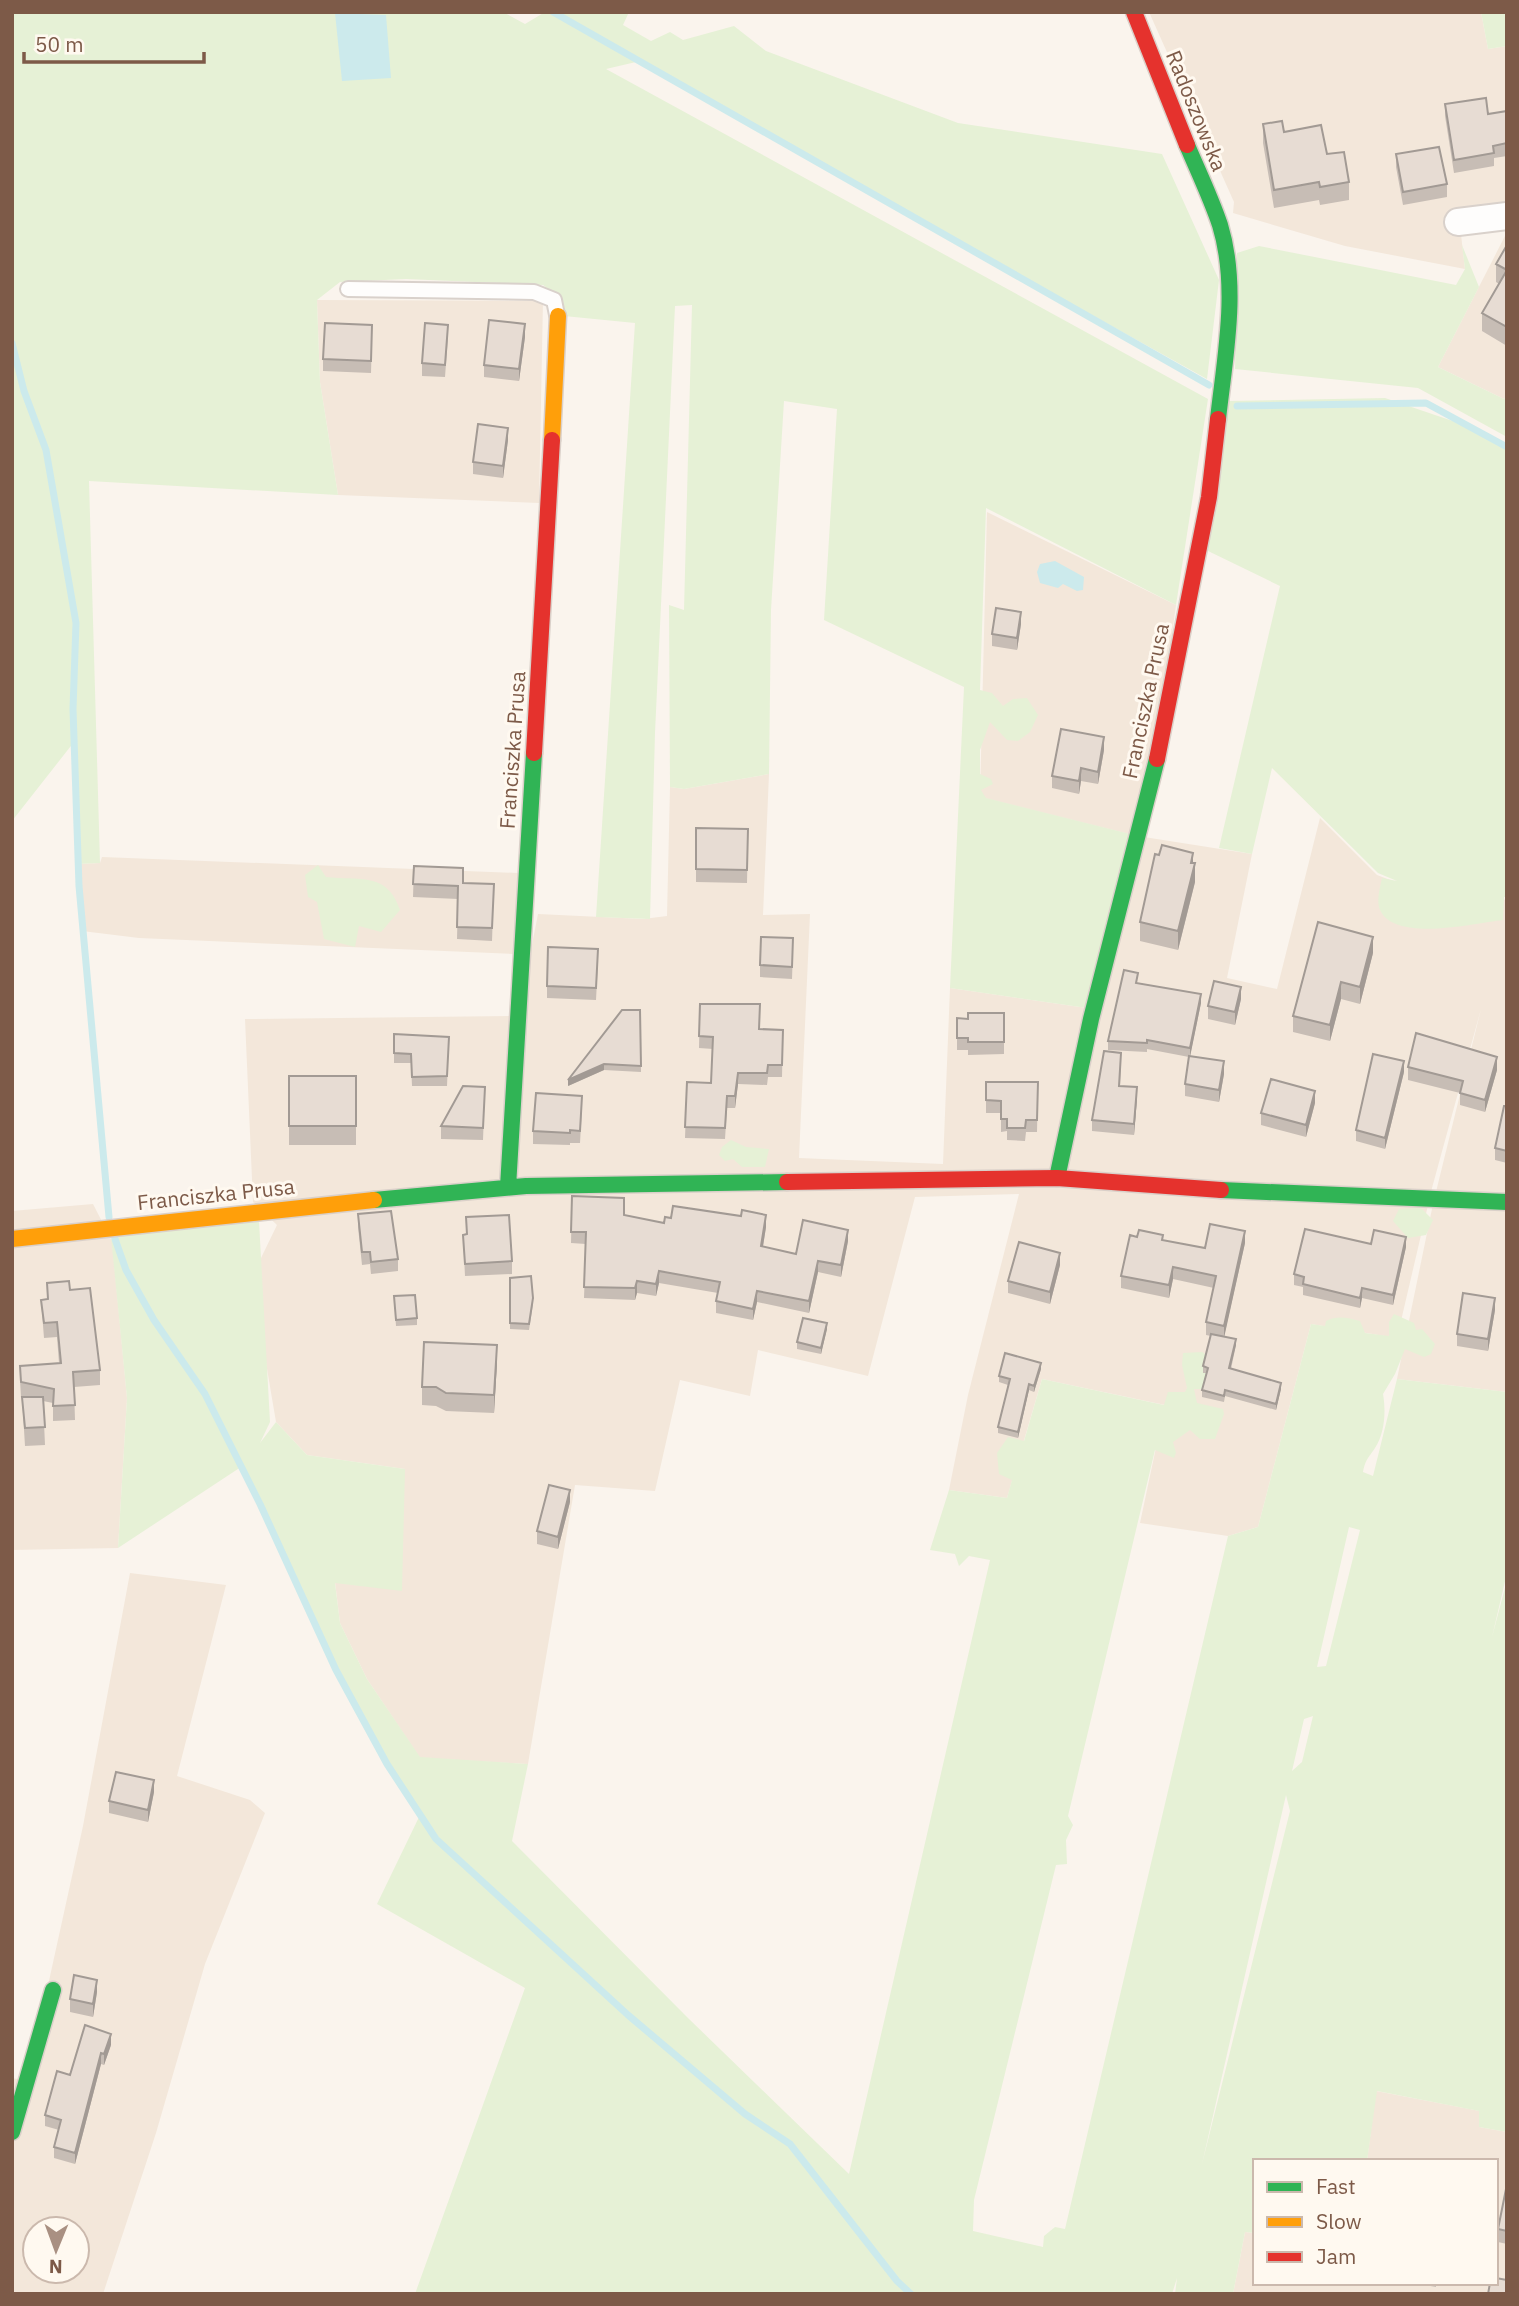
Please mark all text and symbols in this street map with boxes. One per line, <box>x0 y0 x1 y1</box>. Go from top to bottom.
scale bar <box>24 21 205 65</box>
text: 50 m <box>35 30 84 58</box>
street label: Radoszowska <box>1160 46 1234 175</box>
street label: Franciszka Prusa <box>1115 620 1175 781</box>
street label: Franciszka Prusa <box>493 670 531 830</box>
street label: Franciszka Prusa <box>136 1172 296 1216</box>
legend <box>1253 2159 1498 2285</box>
text: Fast <box>1316 2172 1356 2200</box>
text: Slow <box>1316 2207 1362 2235</box>
north arrow <box>21 2215 91 2285</box>
text: Jam <box>1316 2242 1356 2270</box>
text: N <box>49 2255 63 2279</box>

